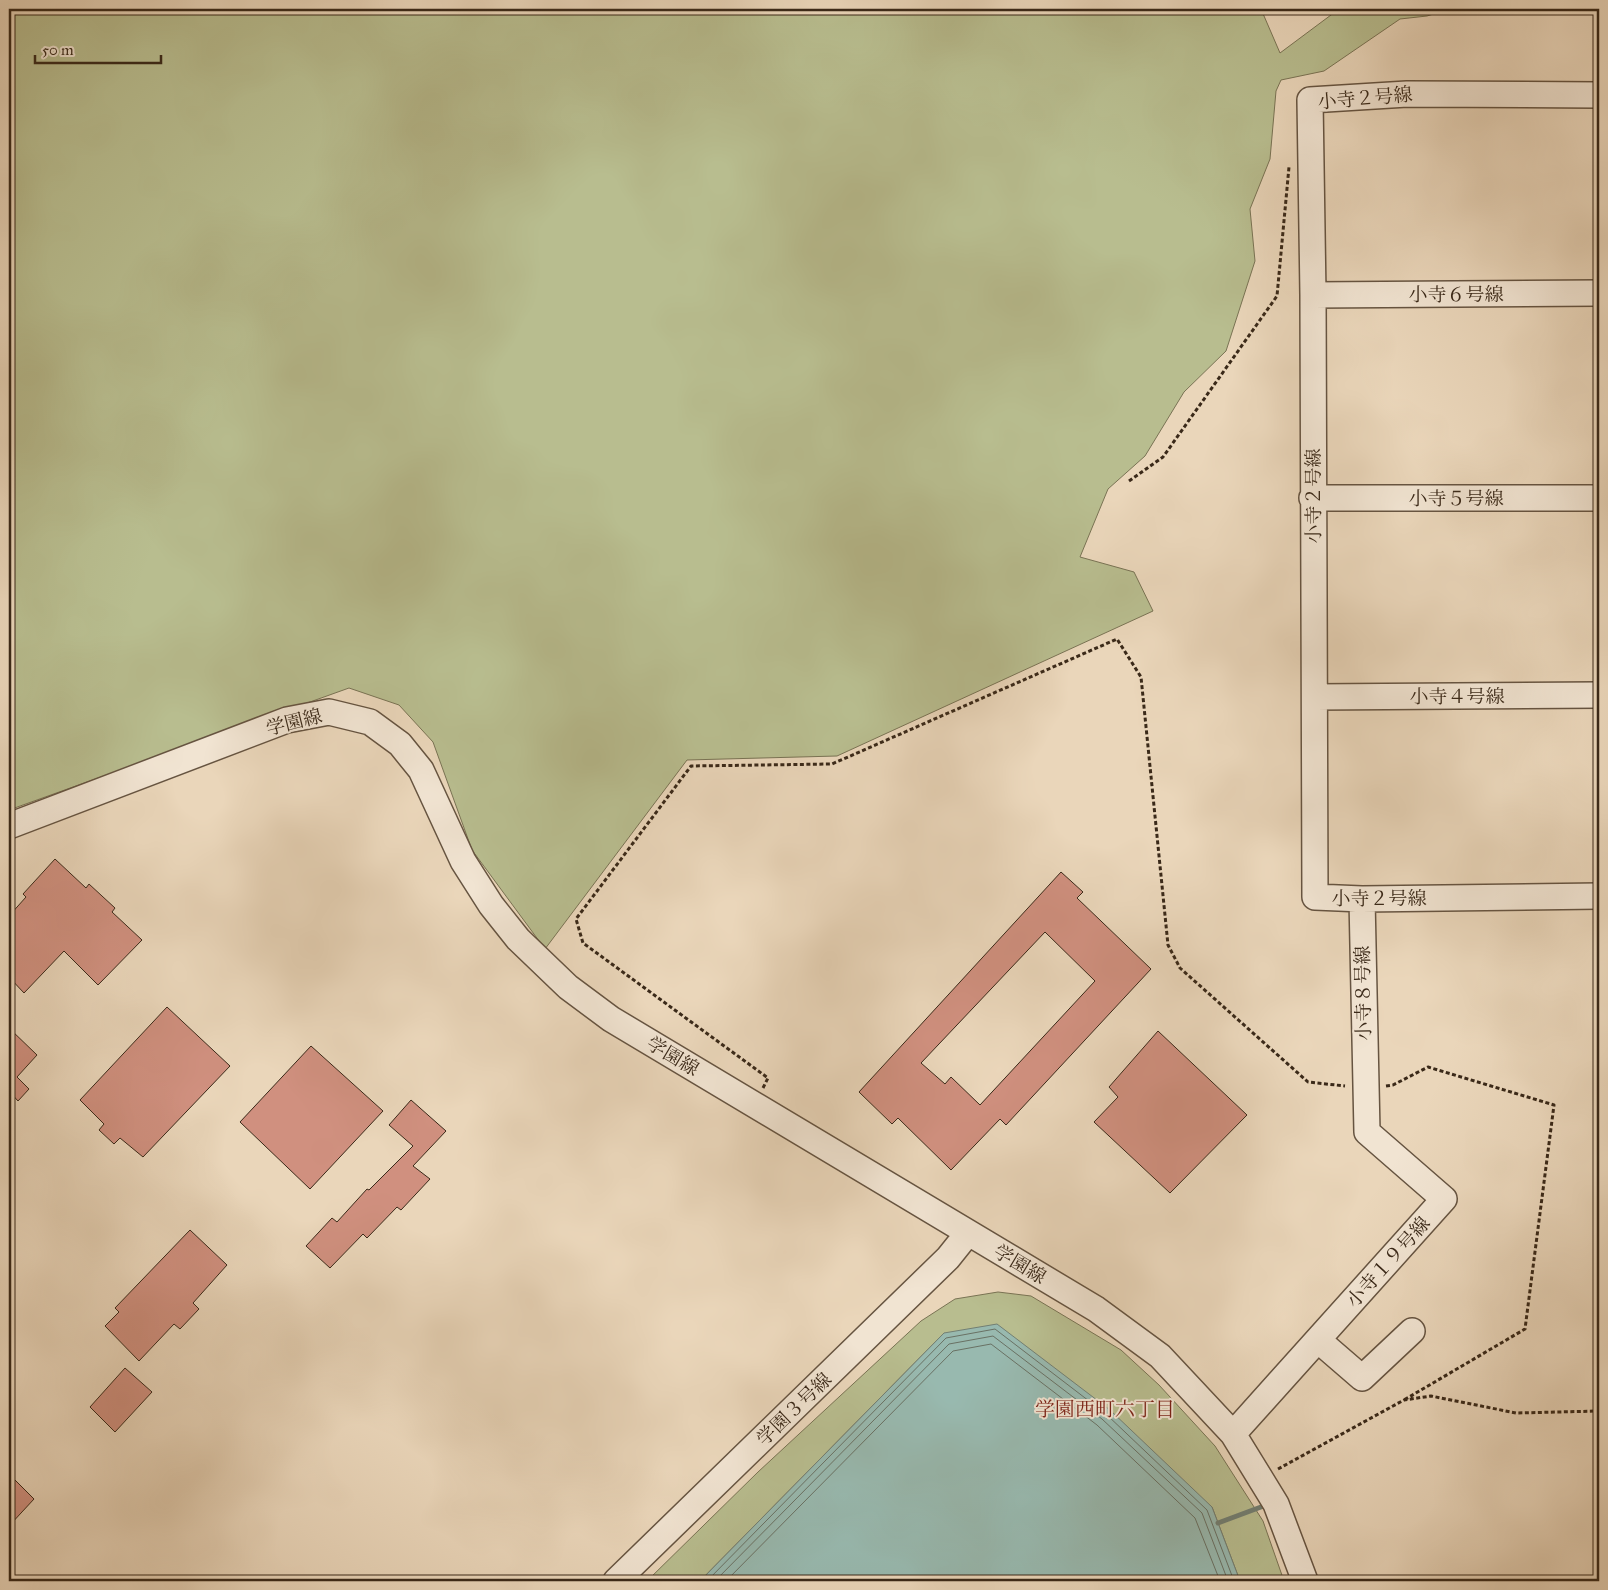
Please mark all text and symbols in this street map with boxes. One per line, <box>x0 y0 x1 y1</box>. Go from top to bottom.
scale bar <box>35 32 161 64</box>
text: 50 m <box>42 41 74 59</box>
street label: 小寺２号線 <box>1317 82 1413 114</box>
street label: 小寺６号線 <box>1408 283 1504 306</box>
street label: 小寺２号線 <box>1302 448 1325 544</box>
street label: 小寺５号線 <box>1408 487 1504 510</box>
street label: 小寺４号線 <box>1409 685 1505 708</box>
street label: 学園線 <box>264 704 324 740</box>
street label: 小寺２号線 <box>1331 887 1427 910</box>
street label: 小寺８号線 <box>1351 945 1375 1041</box>
street label: 学園線 <box>643 1031 703 1081</box>
street label: 小寺１９号線 <box>1341 1212 1435 1312</box>
street label: 学園線 <box>990 1239 1050 1289</box>
street label: 学園３号線 <box>752 1368 836 1450</box>
district label: 学園西町六丁目 <box>1035 1397 1175 1421</box>

